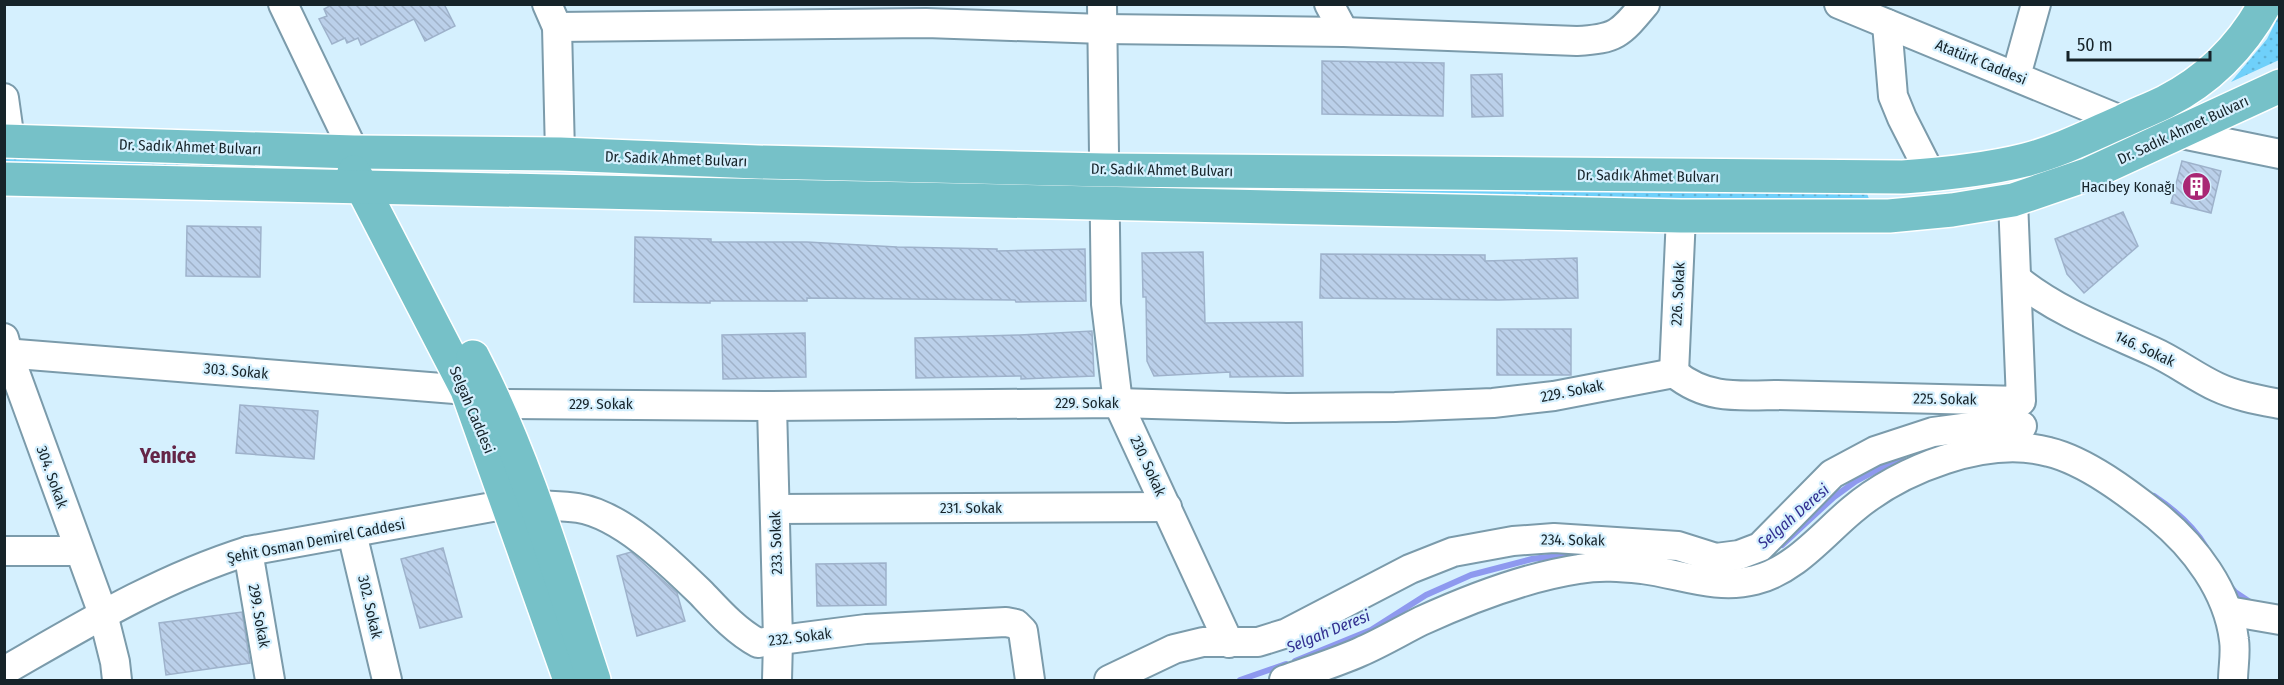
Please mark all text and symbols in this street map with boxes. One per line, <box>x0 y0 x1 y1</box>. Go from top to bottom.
scale bar <box>2068 24 2210 62</box>
text: 50 m <box>2077 34 2113 56</box>
street label: Atatürk Caddesi <box>1933 35 2029 89</box>
street label: Dr. Sadık Ahmet Bulvarı <box>2115 92 2251 168</box>
street label: Dr. Sadık Ahmet Bulvarı <box>119 136 261 158</box>
street label: Dr. Sadık Ahmet Bulvarı <box>605 148 747 170</box>
street label: Dr. Sadık Ahmet Bulvarı <box>1091 160 1233 180</box>
street label: Dr. Sadık Ahmet Bulvarı <box>1577 166 1719 186</box>
building icon: Hacıbey Konağı <box>2180 171 2212 203</box>
place label: Hacıbey Konağı <box>2081 178 2175 196</box>
street label: 226. Sokak <box>1667 262 1689 326</box>
street label: 146. Sokak <box>2112 327 2178 371</box>
street label: 303. Sokak <box>203 359 269 383</box>
street label: Selgah Caddesi <box>446 364 498 456</box>
street label: 229. Sokak <box>1539 376 1605 406</box>
street label: 225. Sokak <box>1913 389 1977 409</box>
street label: 229. Sokak <box>1055 394 1119 412</box>
street label: 229. Sokak <box>569 395 633 413</box>
street label: 230. Sokak <box>1126 433 1170 499</box>
street label: 304. Sokak <box>32 443 72 511</box>
district label: Yenice <box>139 443 197 469</box>
water label: Selgah Deresi <box>1753 480 1833 553</box>
street label: 231. Sokak <box>940 499 1002 517</box>
street label: 233. Sokak <box>766 511 786 575</box>
street label: Şehit Osman Demirel Caddesi <box>226 515 406 567</box>
street label: 234. Sokak <box>1541 530 1605 550</box>
street label: 302. Sokak <box>354 574 386 640</box>
street label: 299. Sokak <box>245 583 273 649</box>
water label: Selgah Deresi <box>1283 606 1373 657</box>
street label: 232. Sokak <box>768 624 832 650</box>

